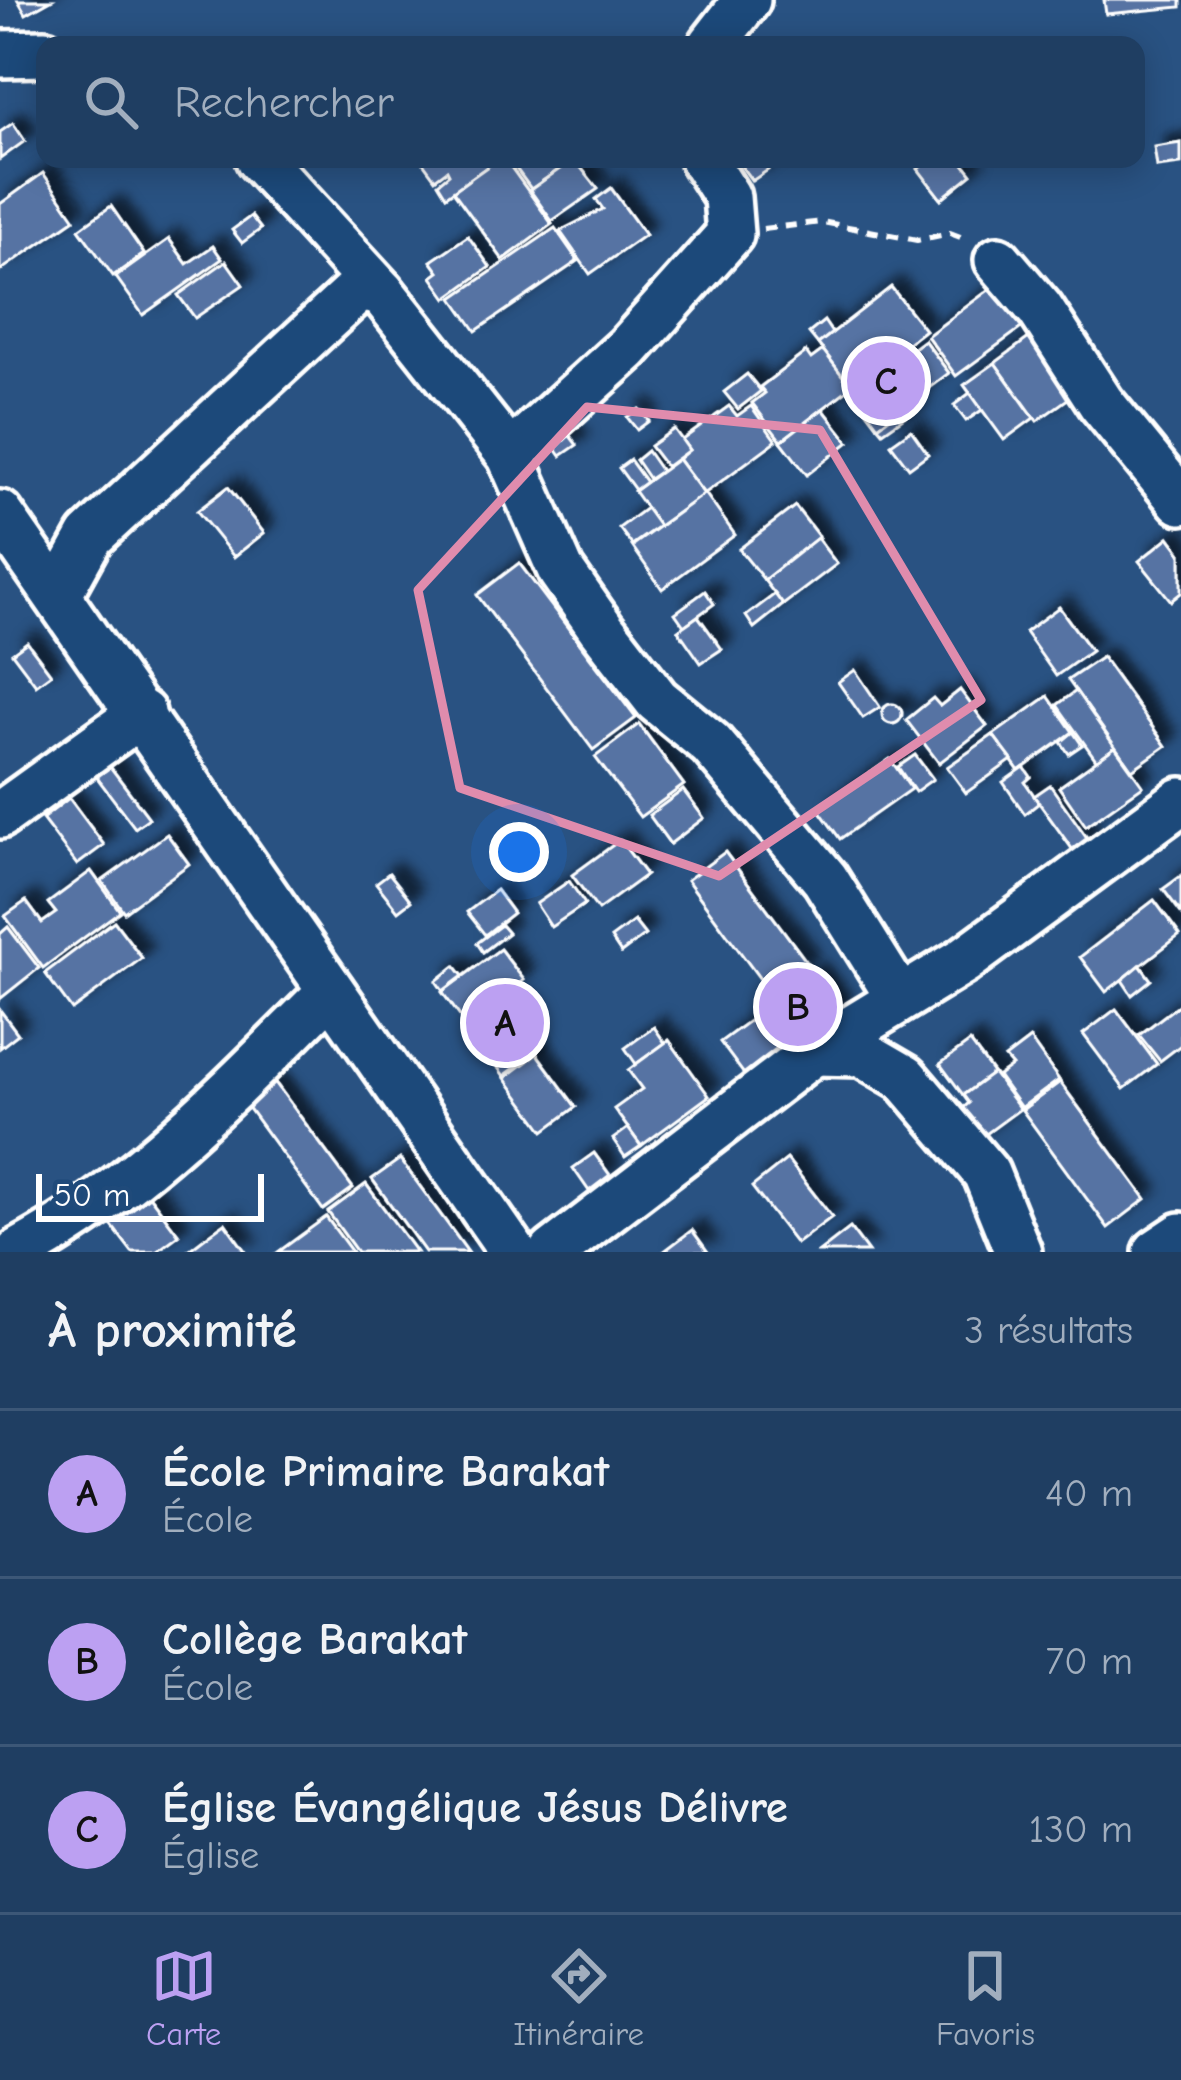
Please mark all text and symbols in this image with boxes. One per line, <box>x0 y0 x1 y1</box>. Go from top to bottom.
search box <box>36 36 1145 168</box>
icon: search <box>78 69 144 135</box>
text: Rechercher <box>174 76 394 128</box>
pin: C <box>847 336 925 426</box>
your location <box>489 822 549 882</box>
pin: B <box>759 962 837 1052</box>
pin: A <box>466 978 544 1068</box>
scale bar <box>36 1168 264 1221</box>
text: 50 m <box>54 1176 130 1214</box>
text: À proximité <box>48 1301 297 1360</box>
text: 3 résultats <box>964 1308 1133 1353</box>
text: École Primaire Barakat <box>162 1445 609 1497</box>
text: A <box>76 1471 98 1516</box>
text: 40 m <box>1045 1471 1133 1516</box>
text: École <box>162 1497 253 1542</box>
text: Collège Barakat <box>162 1613 467 1665</box>
text: B <box>75 1639 99 1684</box>
text: 70 m <box>1046 1639 1133 1684</box>
text: École <box>162 1665 253 1710</box>
text: Église Évangélique Jésus Délivre <box>162 1781 788 1833</box>
text: C <box>75 1807 99 1852</box>
text: 130 m <box>1029 1807 1133 1852</box>
text: Église <box>162 1833 259 1878</box>
tab: Carte <box>146 1943 221 2053</box>
tab: Itinéraire <box>513 1943 644 2053</box>
tab: Favoris <box>936 1943 1035 2053</box>

